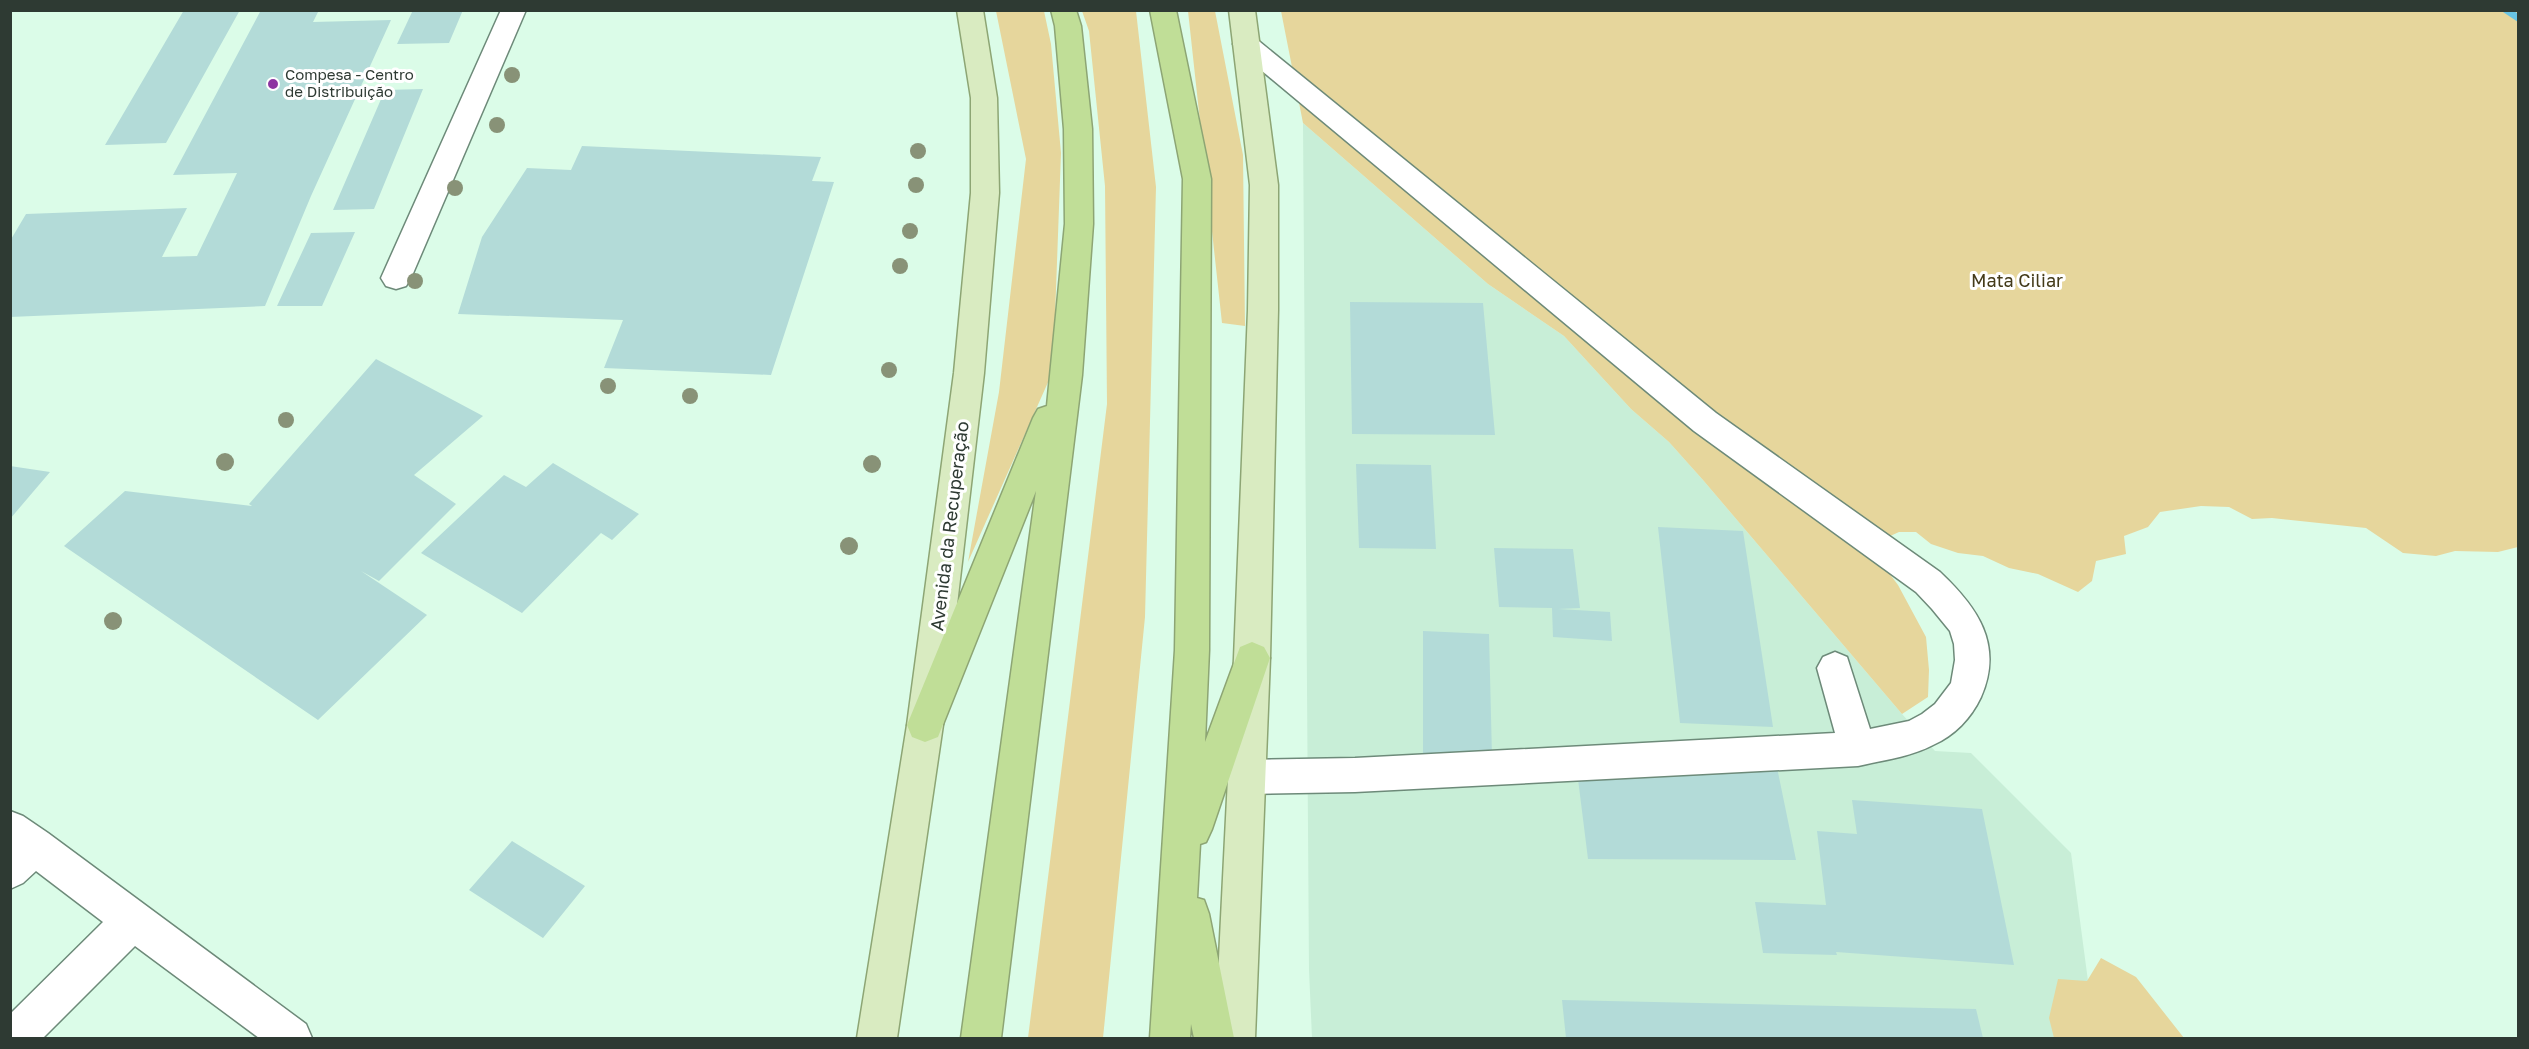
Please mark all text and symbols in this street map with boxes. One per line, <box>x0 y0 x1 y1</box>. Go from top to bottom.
place label: Compesa - Centro de Distribuição <box>285 65 414 100</box>
marker: Compesa - Centro de Distribuição <box>266 77 280 91</box>
park label: Mata Ciliar <box>1971 269 2063 291</box>
street label: Avenida da Recuperação <box>925 420 973 632</box>

